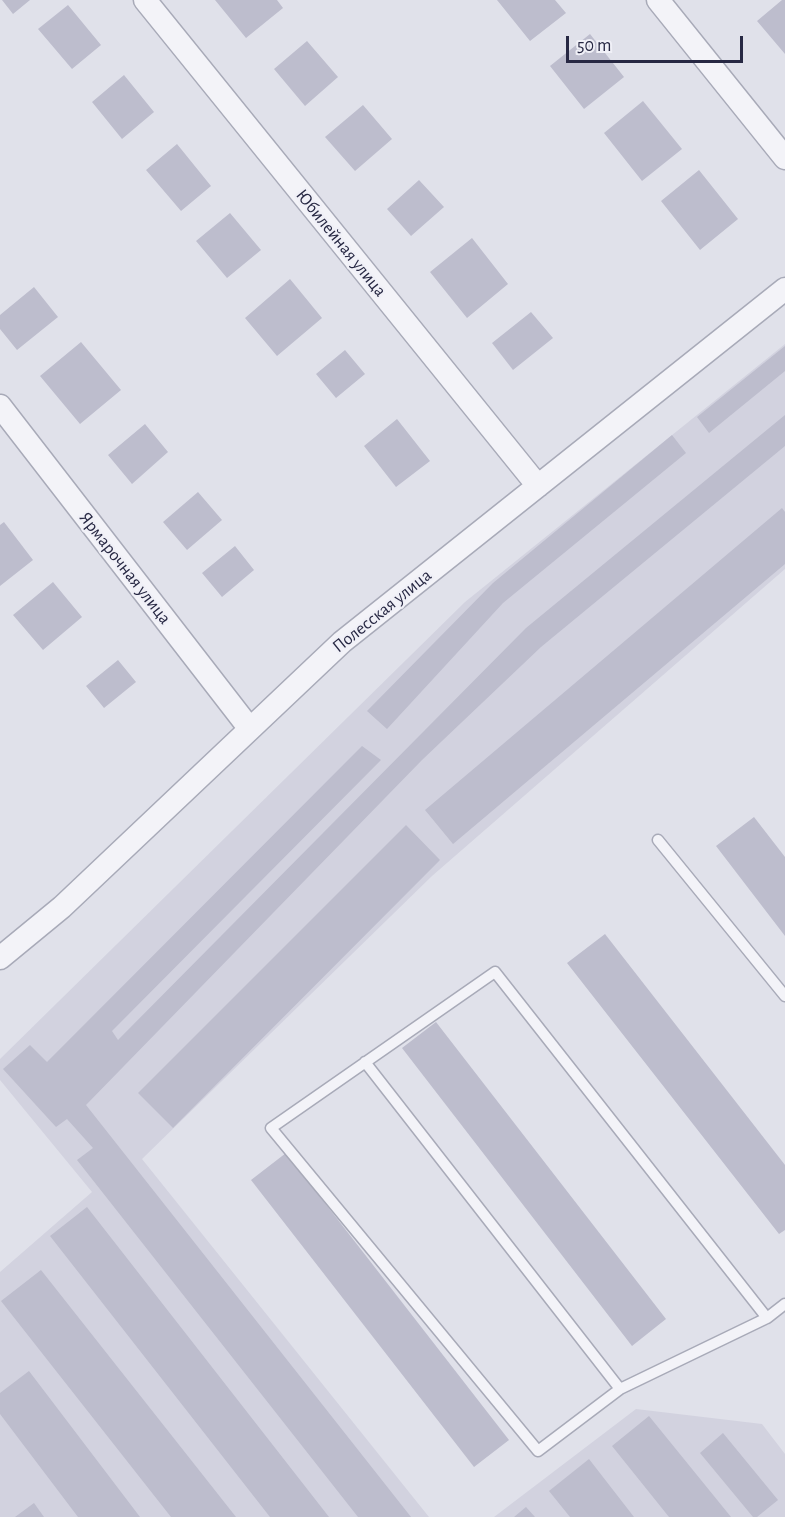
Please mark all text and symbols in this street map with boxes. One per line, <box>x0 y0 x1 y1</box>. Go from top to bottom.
scale bar <box>569 24 746 62</box>
text: 50 m <box>577 37 611 55</box>
street label: Юбилейная улица <box>291 185 391 301</box>
street label: Ярмарочная улица <box>74 508 176 628</box>
street label: Полесская улица <box>328 564 436 658</box>

